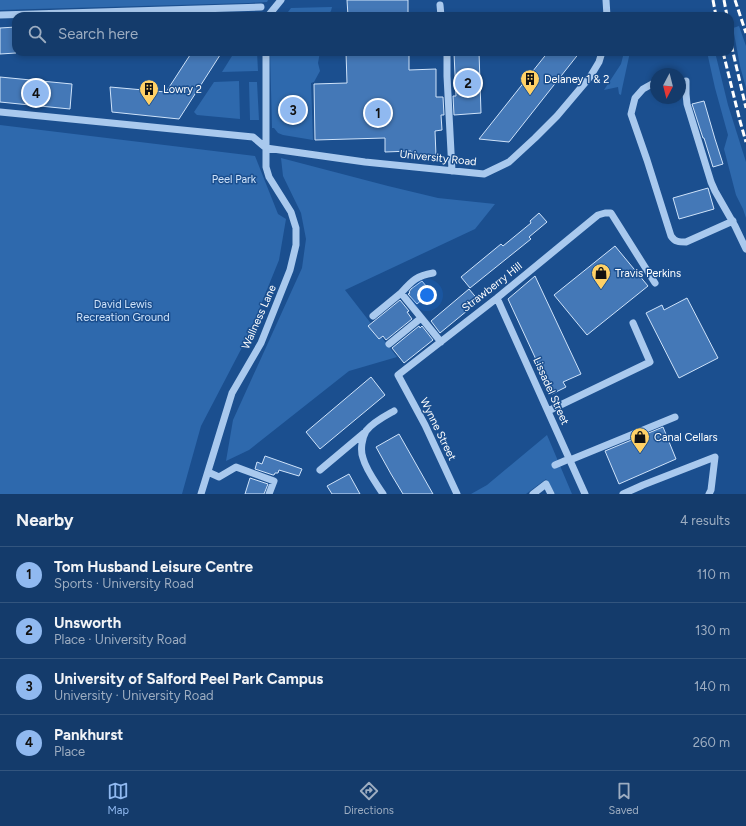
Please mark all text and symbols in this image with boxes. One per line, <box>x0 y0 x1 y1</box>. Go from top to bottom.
search box <box>12 12 734 56</box>
icon: search <box>26 23 48 45</box>
text: Search here <box>58 25 138 43</box>
pin: 2 <box>455 68 481 98</box>
building icon: Delaney 1 & 2 <box>519 68 541 96</box>
north arrow <box>650 68 686 104</box>
place label: Delaney 1 & 2 <box>544 73 609 86</box>
pin: 4 <box>23 78 49 108</box>
building icon: Lowry 2 <box>138 78 160 106</box>
place label: Lowry 2 <box>163 83 202 96</box>
pin: 3 <box>280 95 306 125</box>
pin: 1 <box>365 98 391 128</box>
street label: University Road <box>399 147 477 169</box>
park label: Peel Park <box>212 173 257 186</box>
street label: Strawberry Hill <box>459 259 525 315</box>
shop icon: Travis Perkins <box>590 262 612 290</box>
place label: Travis Perkins <box>615 267 681 280</box>
street label: Wallness Lane <box>239 283 279 351</box>
your location <box>417 285 437 305</box>
park label: David Lewis Recreation Ground <box>76 298 170 324</box>
street label: Lissadel Street <box>530 355 572 427</box>
street label: Wynne Street <box>417 396 459 462</box>
shop icon: Canal Cellars <box>629 426 651 454</box>
place label: Canal Cellars <box>654 431 718 444</box>
text: Nearby <box>16 510 74 530</box>
text: 4 results <box>680 513 730 528</box>
text: Tom Husband Leisure Centre <box>54 558 253 576</box>
text: 1 <box>26 567 32 582</box>
text: 110 m <box>697 567 730 582</box>
text: Sports · University Road <box>54 576 194 591</box>
text: Unsworth <box>54 614 121 632</box>
text: 2 <box>25 623 33 638</box>
text: 130 m <box>695 623 730 638</box>
text: Place · University Road <box>54 632 186 647</box>
text: University of Salford Peel Park Campus <box>54 670 323 688</box>
text: 3 <box>25 679 33 694</box>
text: 140 m <box>694 679 730 694</box>
text: University · University Road <box>54 688 214 703</box>
text: Pankhurst <box>54 726 123 744</box>
text: 4 <box>25 735 33 750</box>
text: 260 m <box>693 735 730 750</box>
text: Place <box>54 744 85 759</box>
tab: Map <box>107 780 129 817</box>
tab: Directions <box>344 780 394 817</box>
tab: Saved <box>608 780 639 817</box>

